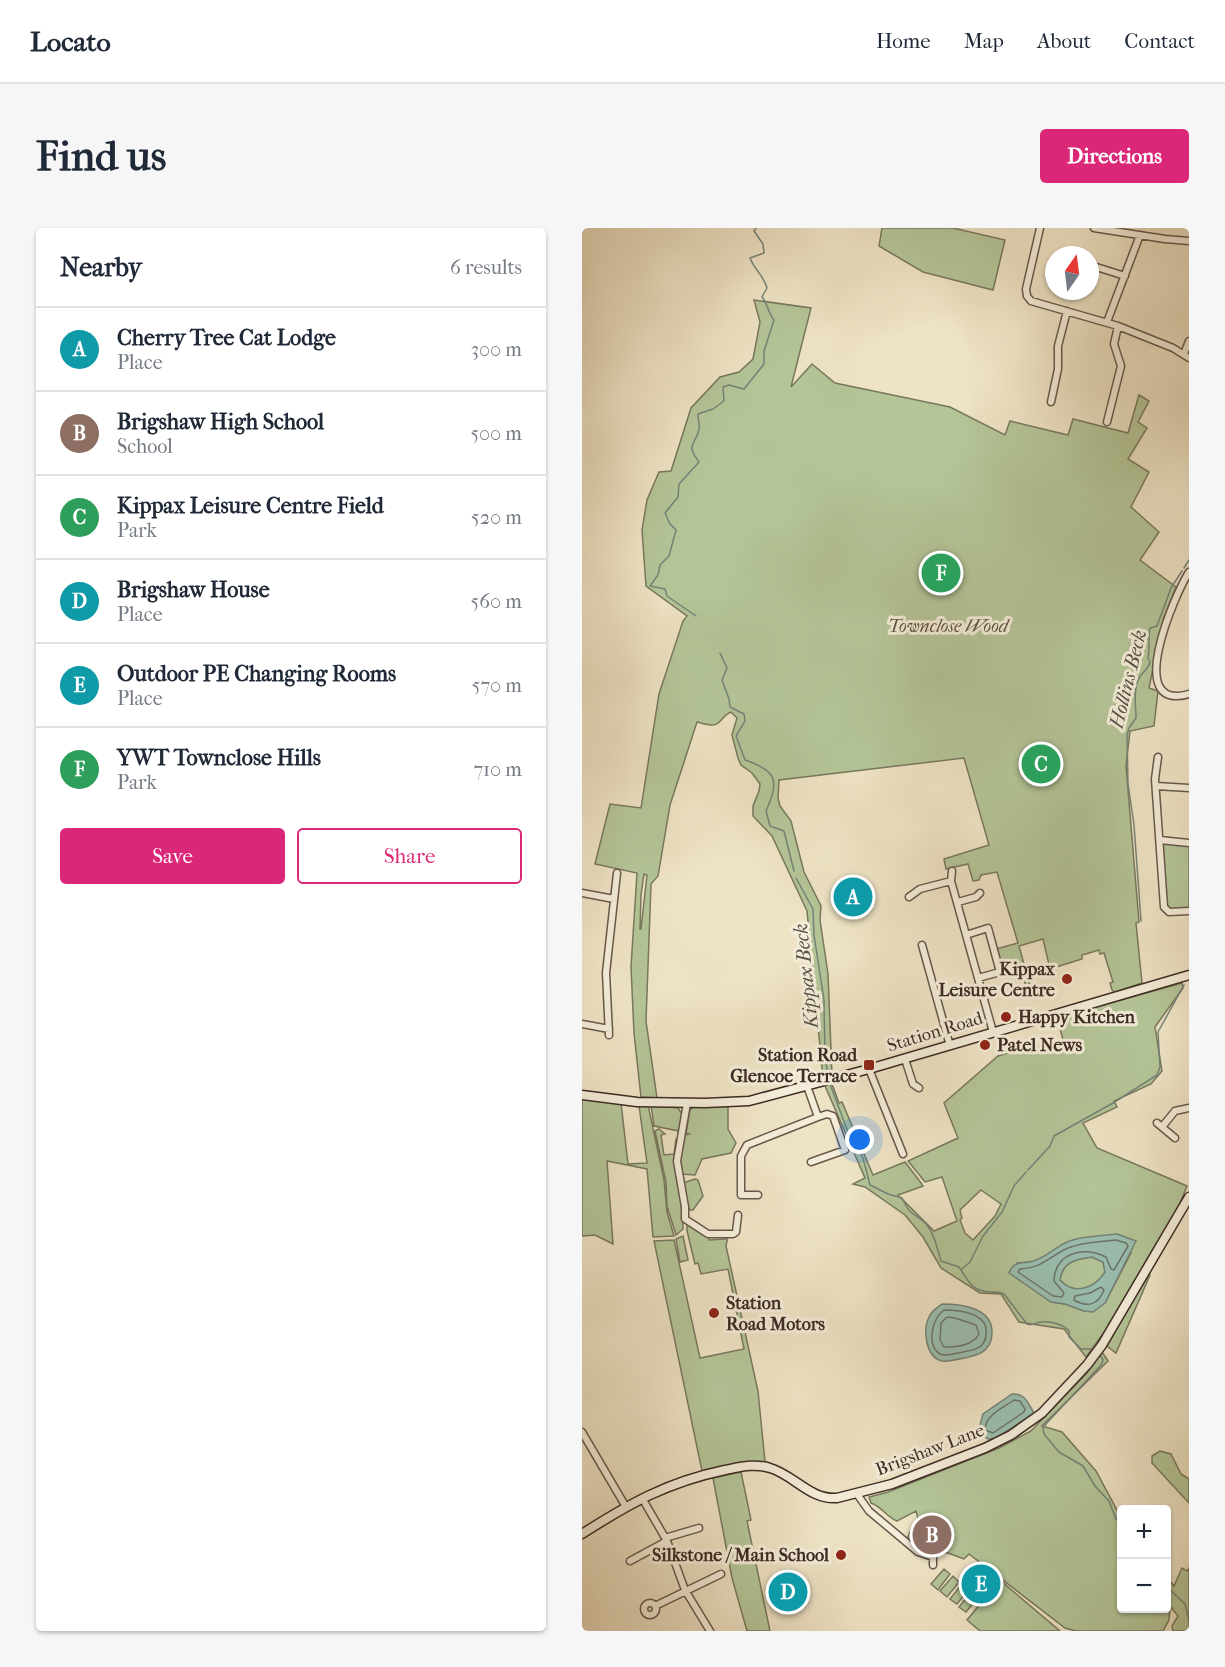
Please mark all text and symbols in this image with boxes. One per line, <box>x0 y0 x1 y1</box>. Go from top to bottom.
text: Locato <box>30 25 111 58</box>
text: Home <box>876 29 931 53</box>
text: Map <box>964 29 1004 53</box>
text: About <box>1037 29 1091 53</box>
text: Contact <box>1124 29 1195 53</box>
button: Directions <box>1040 129 1189 183</box>
text: Find us <box>36 132 166 181</box>
north arrow <box>1045 246 1099 300</box>
text: Nearby <box>60 252 142 283</box>
text: 6 results <box>450 256 522 279</box>
text: Cherry Tree Cat Lodge <box>117 325 336 351</box>
text: A <box>73 338 86 361</box>
text: 300 m <box>471 338 522 361</box>
text: Place <box>117 351 163 374</box>
text: Brigshaw High School <box>117 409 324 435</box>
text: B <box>73 422 86 445</box>
text: 500 m <box>470 422 522 445</box>
text: School <box>117 435 173 458</box>
text: Kippax Leisure Centre Field <box>117 493 384 519</box>
text: C <box>73 506 86 529</box>
text: 520 m <box>471 506 522 529</box>
text: Park <box>117 519 157 542</box>
pin: F <box>922 550 960 596</box>
text: Brigshaw House <box>117 577 270 603</box>
text: D <box>72 590 87 613</box>
text: 560 m <box>471 590 522 613</box>
text: Place <box>117 603 163 626</box>
park label: Townclose Wood <box>888 616 1011 637</box>
water label: Hollins Beck <box>1104 628 1151 731</box>
text: Outdoor PE Changing Rooms <box>117 661 396 687</box>
text: E <box>73 674 86 697</box>
text: 570 m <box>472 674 522 697</box>
text: Place <box>117 687 163 710</box>
pin: C <box>1022 742 1060 786</box>
text: YWT Townclose Hills <box>117 745 321 771</box>
text: F <box>74 758 85 781</box>
text: 710 m <box>473 758 522 781</box>
text: Park <box>117 771 157 794</box>
button: Save <box>60 828 285 884</box>
button: Share <box>297 828 522 884</box>
pin: A <box>834 874 872 920</box>
water label: Kippax Beck <box>789 922 823 1032</box>
place label: Kippax Leisure Centre <box>938 959 1056 1001</box>
marker: Kippax Leisure Centre <box>1060 972 1074 986</box>
street label: Station Road <box>885 1007 986 1057</box>
place label: Happy Kitchen <box>1018 1007 1136 1028</box>
marker: Happy Kitchen <box>999 1010 1013 1024</box>
place label: Patel News <box>997 1035 1083 1056</box>
marker: Patel News <box>978 1038 992 1052</box>
place label: Station Road Glencoe Terrace <box>730 1045 858 1087</box>
marker: Station Road Glencoe Terrace <box>862 1058 876 1072</box>
your location <box>845 1125 874 1154</box>
place label: Station Road Motors <box>726 1293 825 1335</box>
marker: Station Road Motors <box>707 1306 721 1320</box>
street label: Brigshaw Lane <box>873 1420 987 1480</box>
map controls <box>1117 1505 1171 1613</box>
button: + <box>1117 1505 1171 1559</box>
pin: B <box>912 1512 952 1558</box>
place label: Silkstone / Main School <box>652 1545 830 1566</box>
marker: Silkstone / Main School <box>834 1548 848 1562</box>
button: − <box>1117 1559 1171 1613</box>
pin: E <box>962 1562 1000 1606</box>
pin: D <box>768 1570 808 1614</box>

